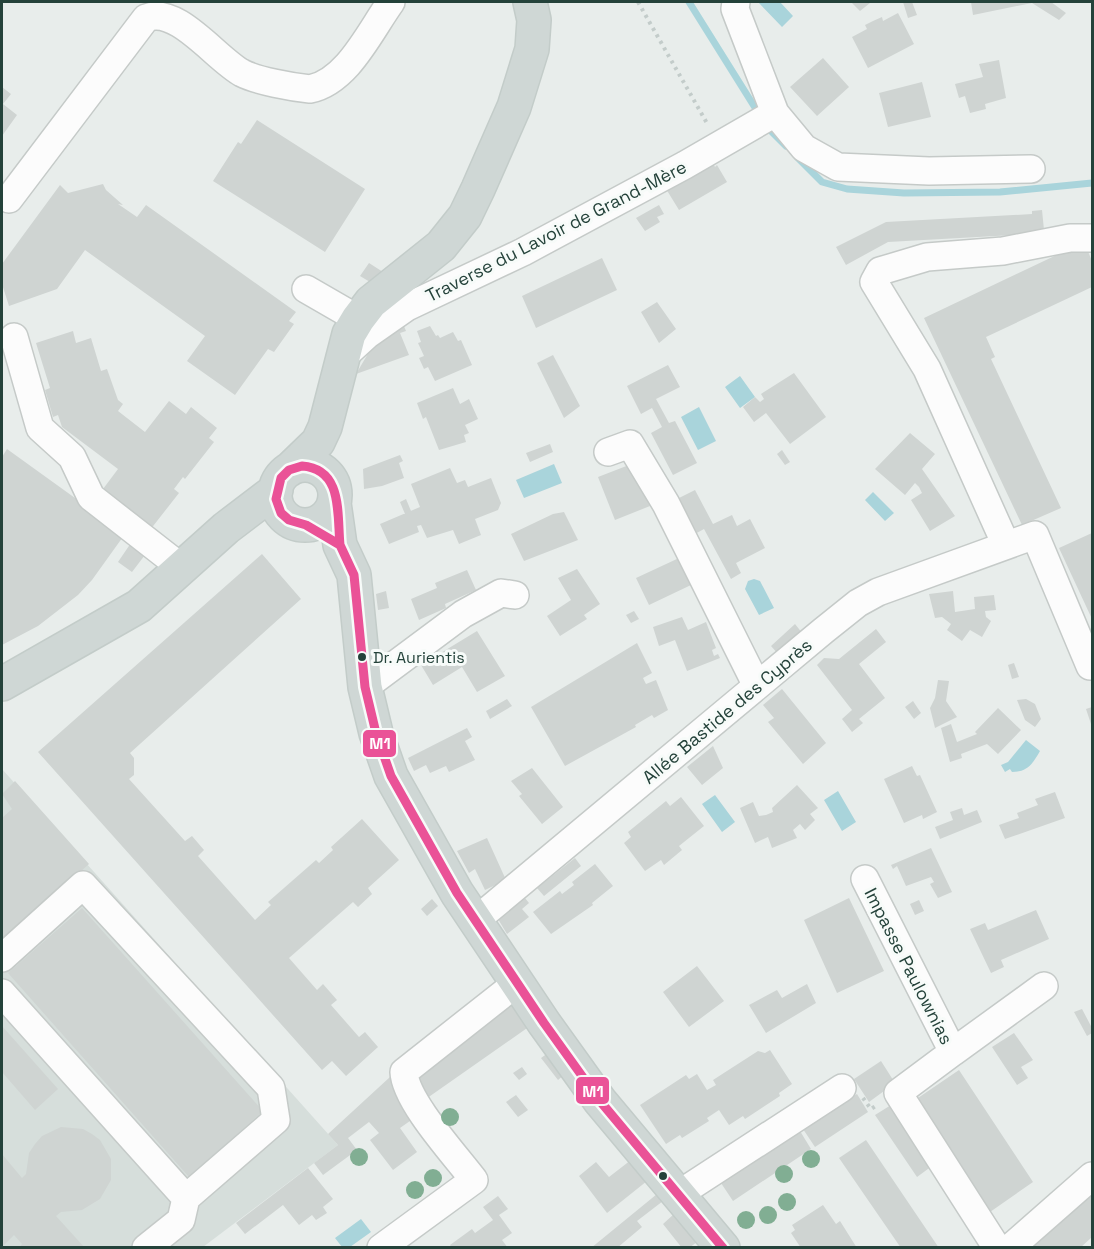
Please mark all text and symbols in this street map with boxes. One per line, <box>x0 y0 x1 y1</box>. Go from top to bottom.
street label: Traverse du Lavoir de Grand-Mère <box>422 155 690 307</box>
street label: Allée Bastide des Cyprès <box>638 633 816 789</box>
place label: Dr. Aurientis <box>373 647 465 668</box>
marker: Dr. Aurientis <box>356 651 368 663</box>
line badge: M1 <box>362 729 397 758</box>
text: M1 <box>369 733 391 754</box>
street label: Impasse Paulownias <box>860 884 958 1048</box>
line badge: M1 <box>575 1076 610 1105</box>
text: M1 <box>582 1081 604 1102</box>
unlabelled marker <box>657 1170 669 1182</box>

